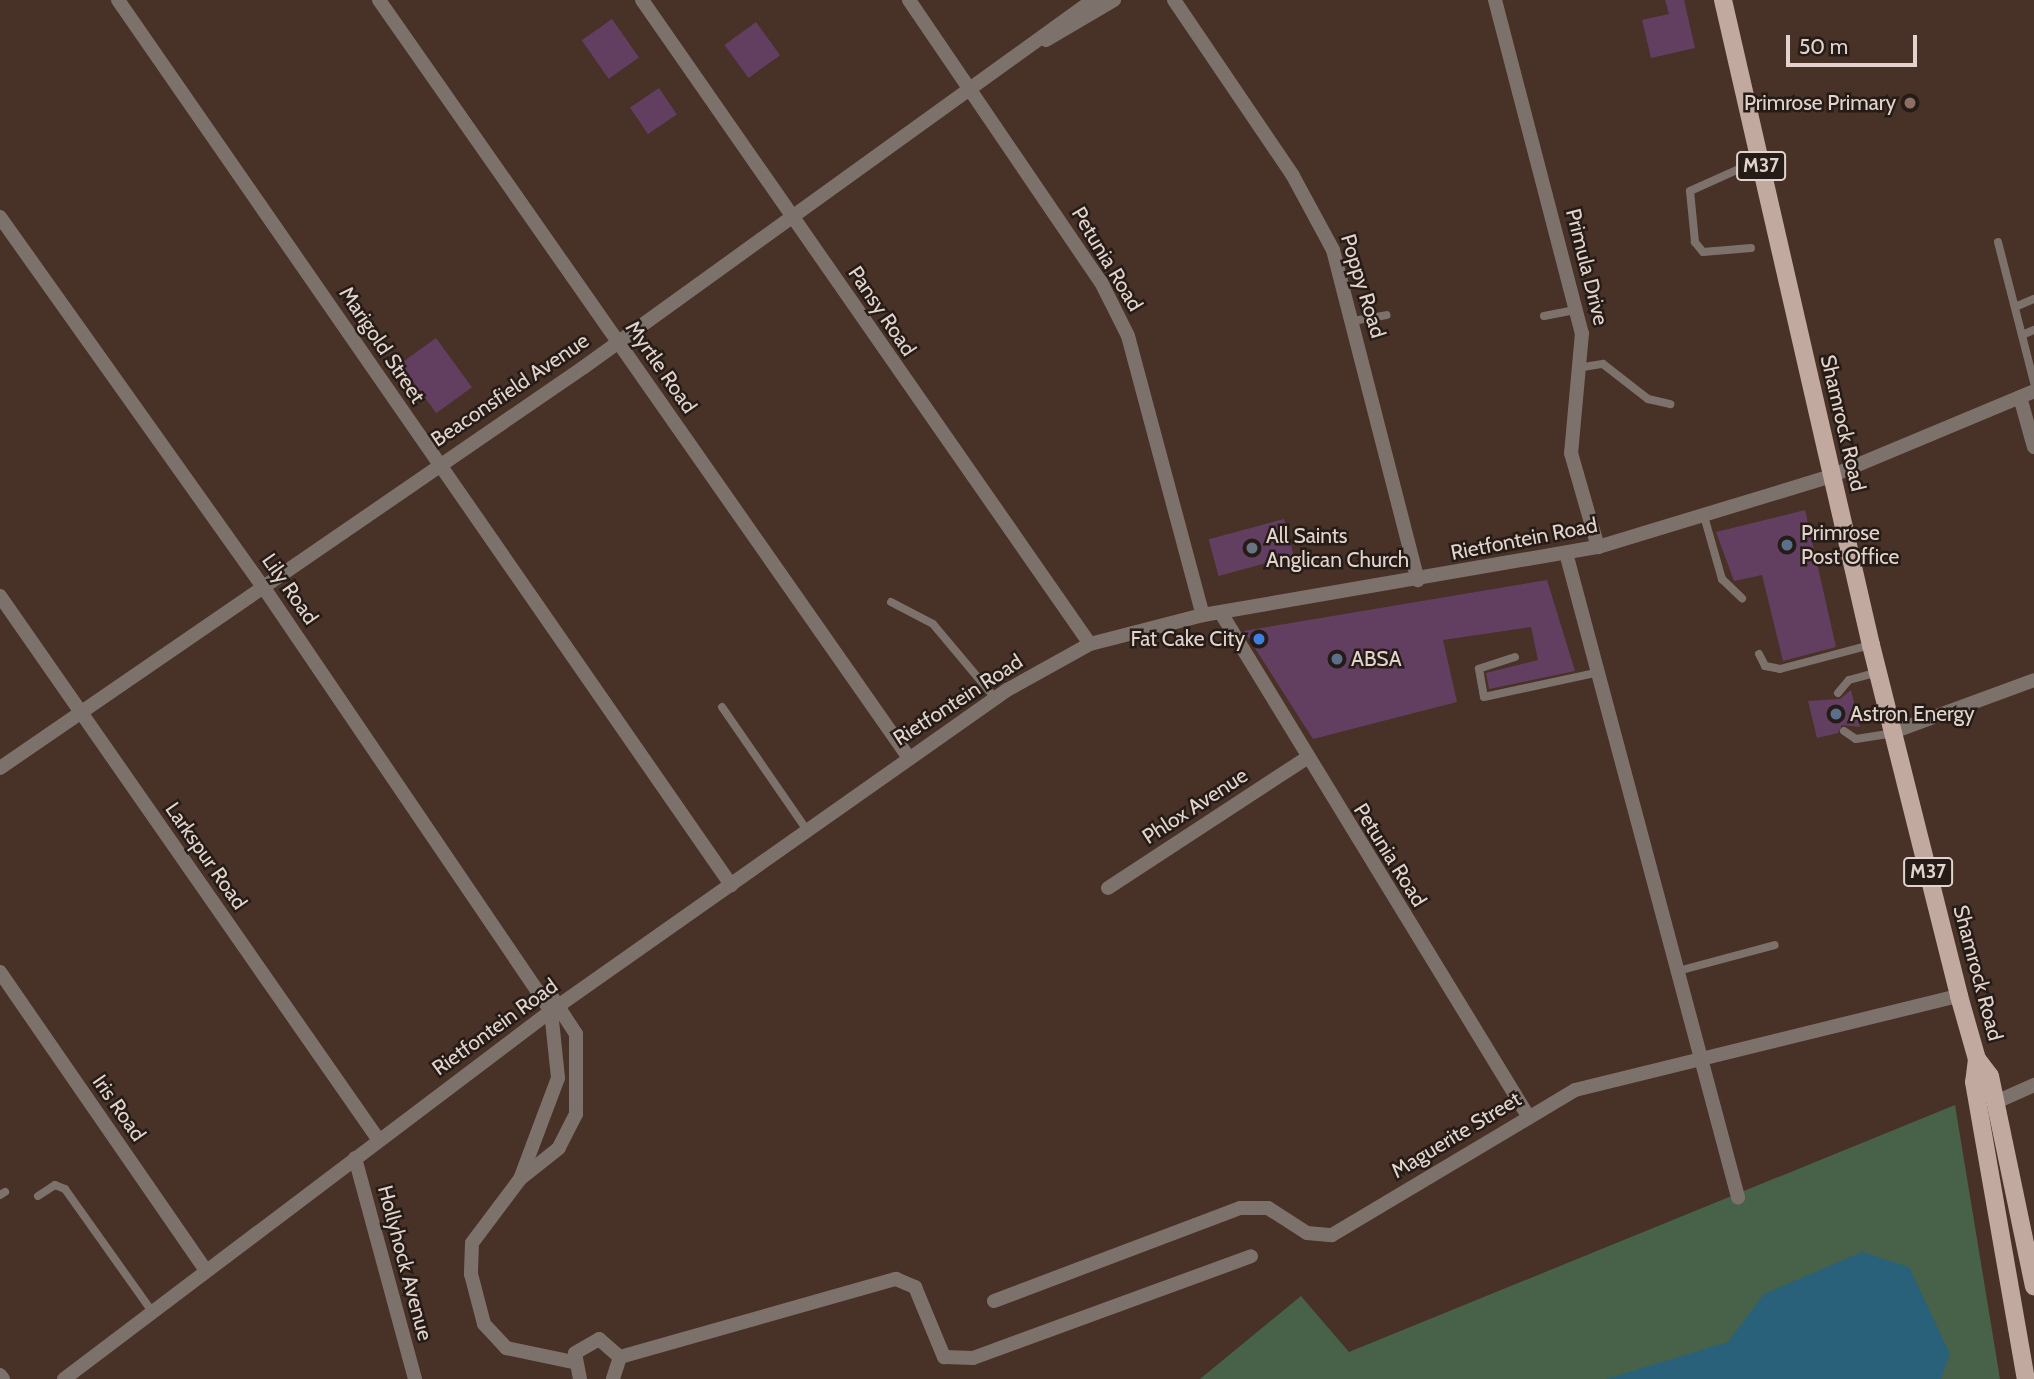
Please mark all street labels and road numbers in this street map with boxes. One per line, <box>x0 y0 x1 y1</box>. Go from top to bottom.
road number: M37 <box>1735 150 1787 182</box>
street label: Petunia Road <box>1066 202 1148 316</box>
street label: Primula Drive <box>1560 206 1614 328</box>
street label: Poppy Road <box>1335 231 1391 341</box>
street label: Pansy Road <box>843 261 921 361</box>
street label: Marigold Street <box>334 282 430 408</box>
street label: Myrtle Road <box>620 316 702 418</box>
street label: Beaconsfield Avenue <box>426 328 594 452</box>
street label: Shamrock Road <box>1815 352 1871 494</box>
street label: Rietfontein Road <box>1449 512 1599 566</box>
street label: Lily Road <box>257 549 323 629</box>
street label: Rietfontein Road <box>889 649 1027 751</box>
street label: Phlox Avenue <box>1138 763 1252 849</box>
street label: Larkspur Road <box>160 798 252 914</box>
street label: Petunia Road <box>1348 799 1432 911</box>
road number: M37 <box>1902 856 1954 888</box>
street label: Shamrock Road <box>1948 903 2008 1043</box>
street label: Rietfontein Road <box>427 973 563 1081</box>
street label: Iris Road <box>87 1070 151 1146</box>
street label: Maguerite Street <box>1387 1086 1525 1184</box>
street label: Hollyhock Avenue <box>372 1183 438 1343</box>

